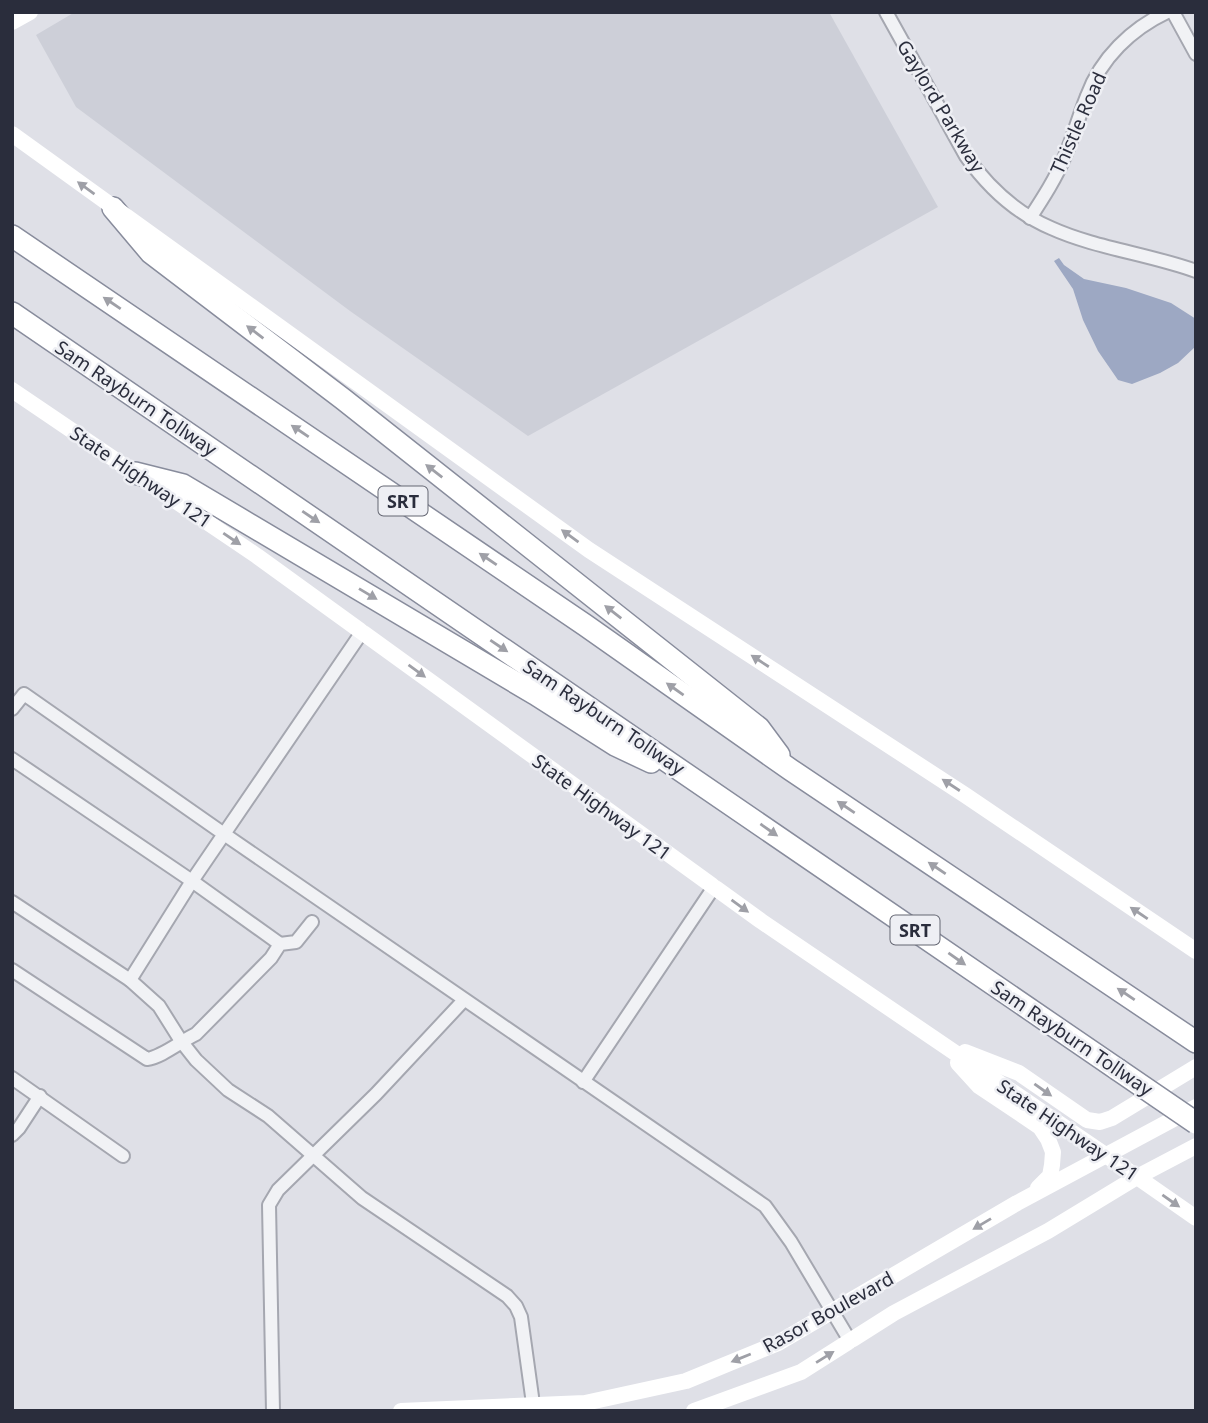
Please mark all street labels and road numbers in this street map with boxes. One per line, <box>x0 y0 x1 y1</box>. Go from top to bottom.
street label: Gaylord Parkway <box>891 35 991 177</box>
street label: Thistle Road <box>1044 68 1112 178</box>
street label: Sam Rayburn Tollway <box>50 334 222 462</box>
street label: State Highway 121 <box>65 420 217 534</box>
road number: SRT <box>378 486 428 516</box>
street label: Sam Rayburn Tollway <box>518 653 690 781</box>
street label: State Highway 121 <box>527 748 677 866</box>
road number: SRT <box>890 916 940 945</box>
street label: Sam Rayburn Tollway <box>986 974 1158 1102</box>
street label: State Highway 121 <box>992 1073 1144 1187</box>
street label: Rasor Boulevard <box>758 1265 898 1359</box>

